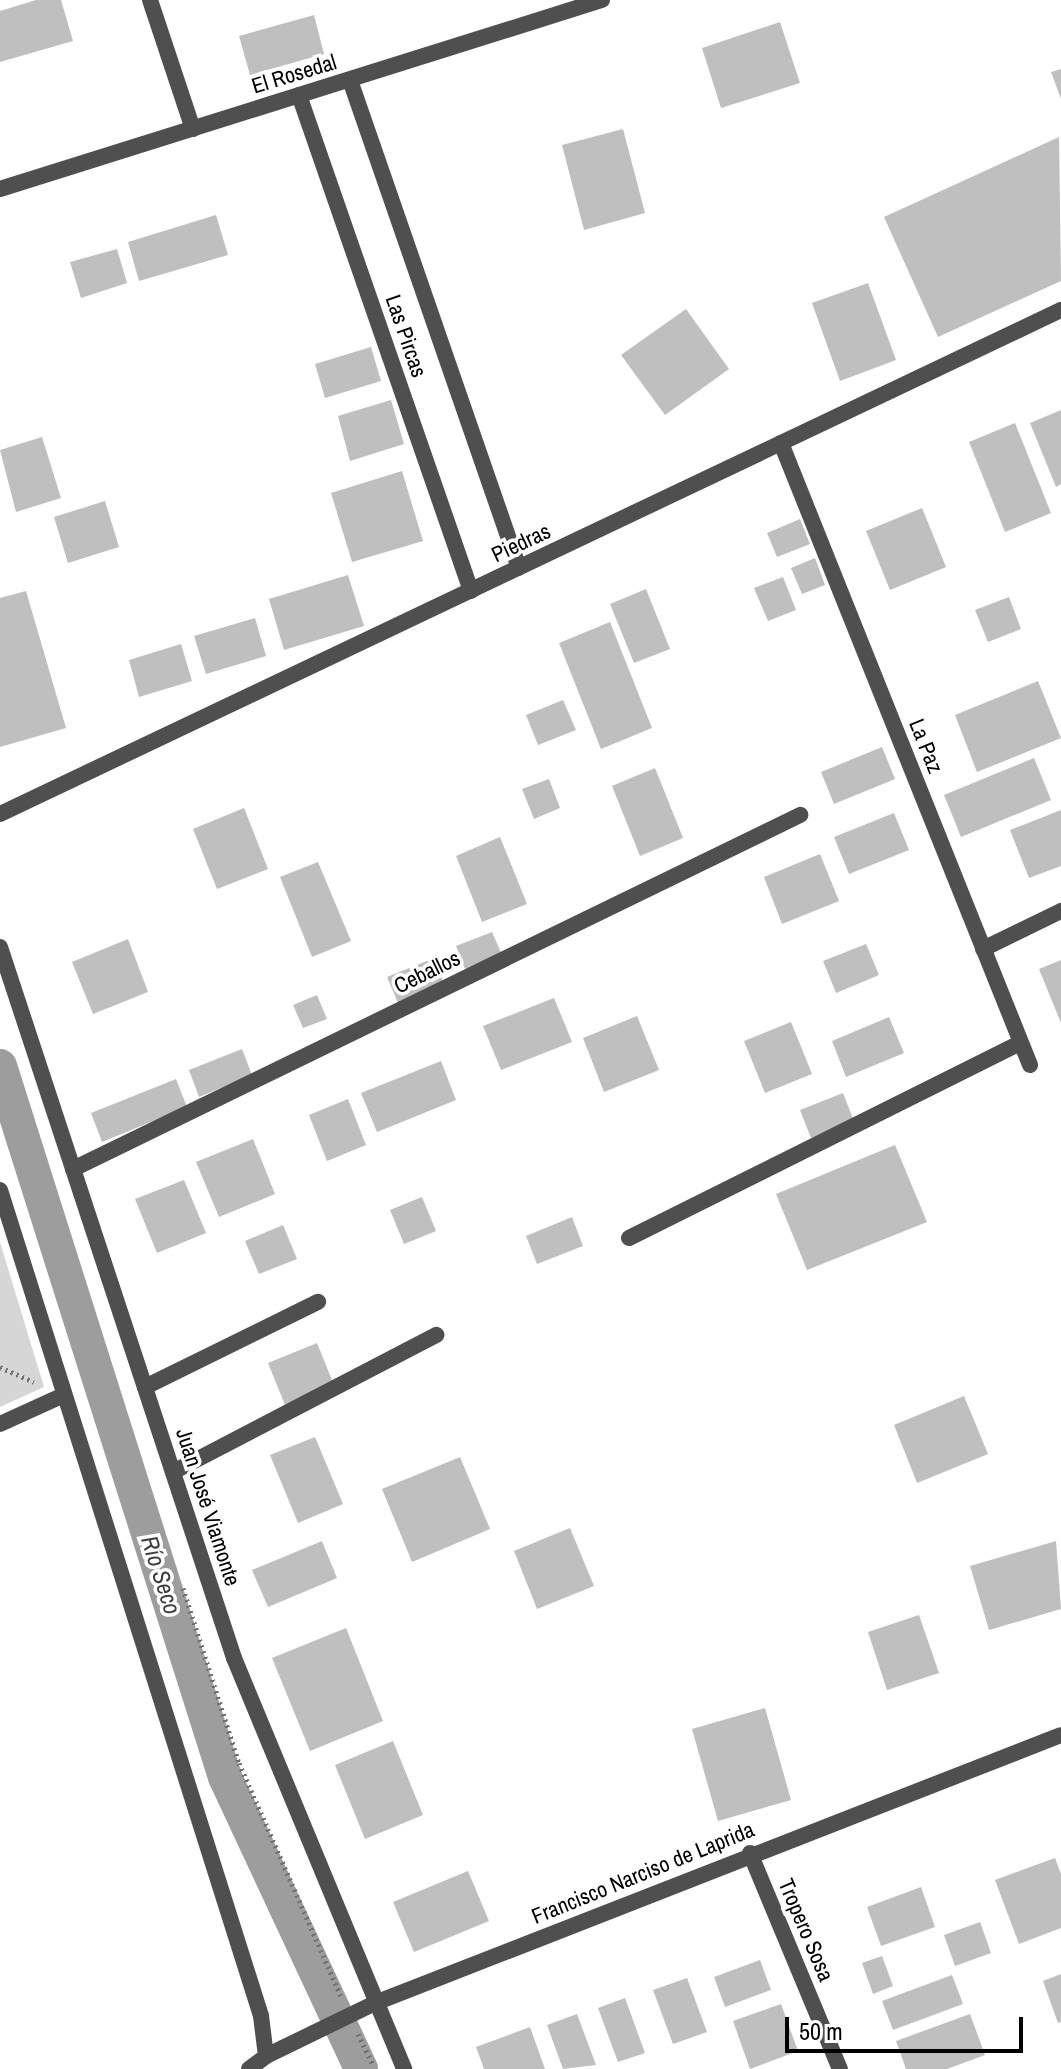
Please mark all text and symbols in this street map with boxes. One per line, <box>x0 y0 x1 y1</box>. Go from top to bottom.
street label: El Rosedal <box>248 49 340 99</box>
street label: Las Pircas <box>380 291 432 381</box>
street label: Piedras <box>487 518 555 568</box>
street label: La Paz <box>903 715 949 777</box>
street label: Ceballos <box>390 945 464 999</box>
street label: Juan José Viamonte <box>170 1425 246 1589</box>
water label: Río Seco <box>135 1532 187 1618</box>
street label: Francisco Narciso de Laprida <box>528 1816 758 1930</box>
street label: Tropero Sosa <box>773 1875 839 1985</box>
scale bar <box>789 2001 1027 2051</box>
text: 50 m <box>799 2015 843 2047</box>

